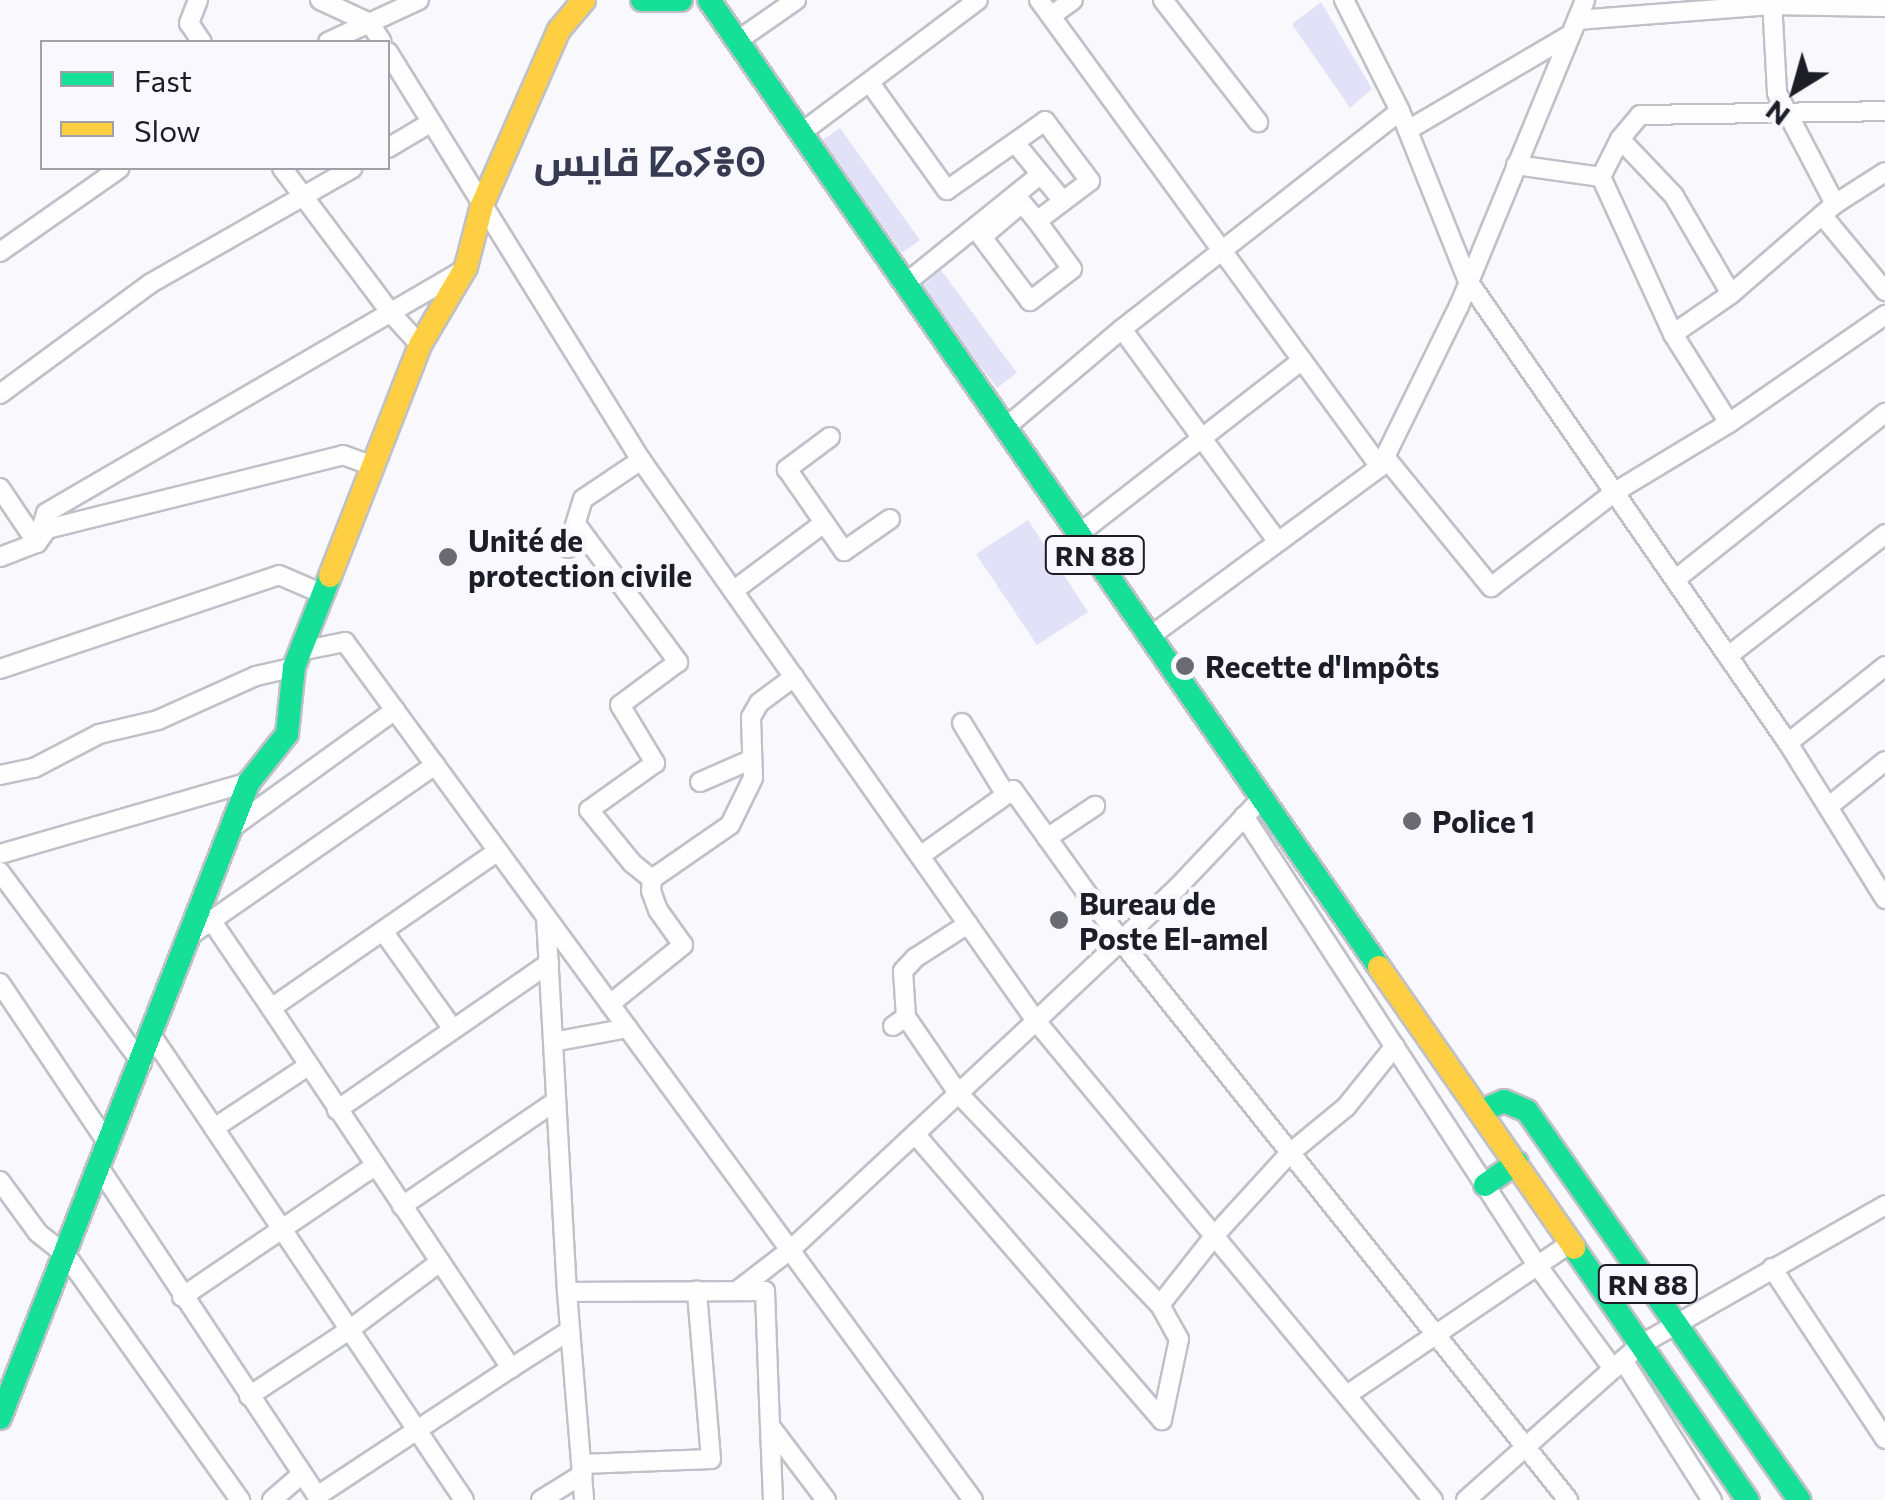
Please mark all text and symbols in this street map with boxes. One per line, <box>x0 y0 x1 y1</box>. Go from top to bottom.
legend <box>40 40 390 170</box>
north arrow <box>1745 40 1845 140</box>
text: Fast <box>134 61 192 98</box>
text: N <box>1758 94 1796 134</box>
text: Slow <box>134 111 201 148</box>
district label: قايس ⵇⴰⵢⴻⵙ <box>534 136 766 184</box>
place label: Unité de protection civile <box>468 522 692 592</box>
road number: RN 88 <box>1042 532 1148 578</box>
marker: Unité de protection civile <box>437 546 459 568</box>
place label: Recette d'Impôts <box>1205 648 1440 684</box>
marker: Recette d'Impôts <box>1174 655 1196 677</box>
place label: Police 1 <box>1432 803 1535 839</box>
marker: Police 1 <box>1401 810 1423 832</box>
place label: Bureau de Poste El-amel <box>1079 885 1268 956</box>
marker: Bureau de Poste El-amel <box>1048 909 1070 931</box>
road number: RN 88 <box>1596 1261 1700 1307</box>

